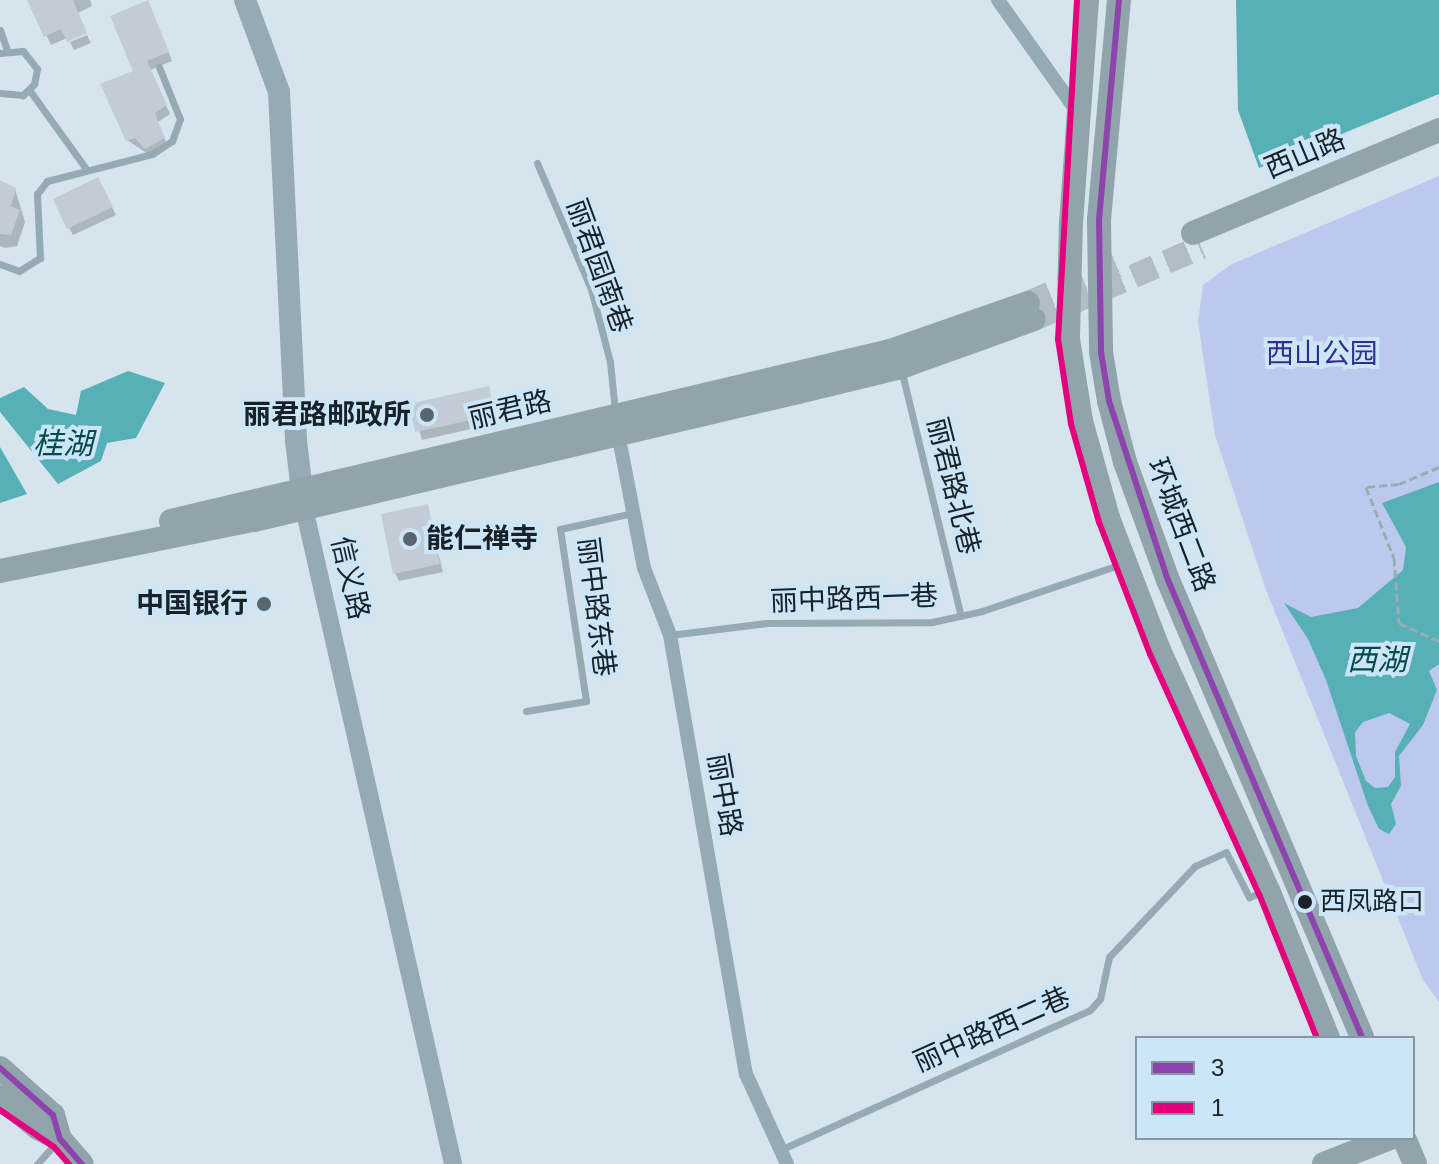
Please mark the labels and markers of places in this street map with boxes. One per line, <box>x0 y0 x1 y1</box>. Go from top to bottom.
place label: 丽君路邮政所 <box>243 398 411 432</box>
marker: 丽君路邮政所 <box>418 406 436 424</box>
place label: 能仁禅寺 <box>426 522 538 556</box>
marker: 能仁禅寺 <box>401 530 419 548</box>
place label: 中国银行 <box>136 587 248 621</box>
marker: 中国银行 <box>255 595 273 613</box>
place label: 西凤路口 <box>1320 886 1424 918</box>
marker: 西凤路口 <box>1297 894 1313 910</box>

